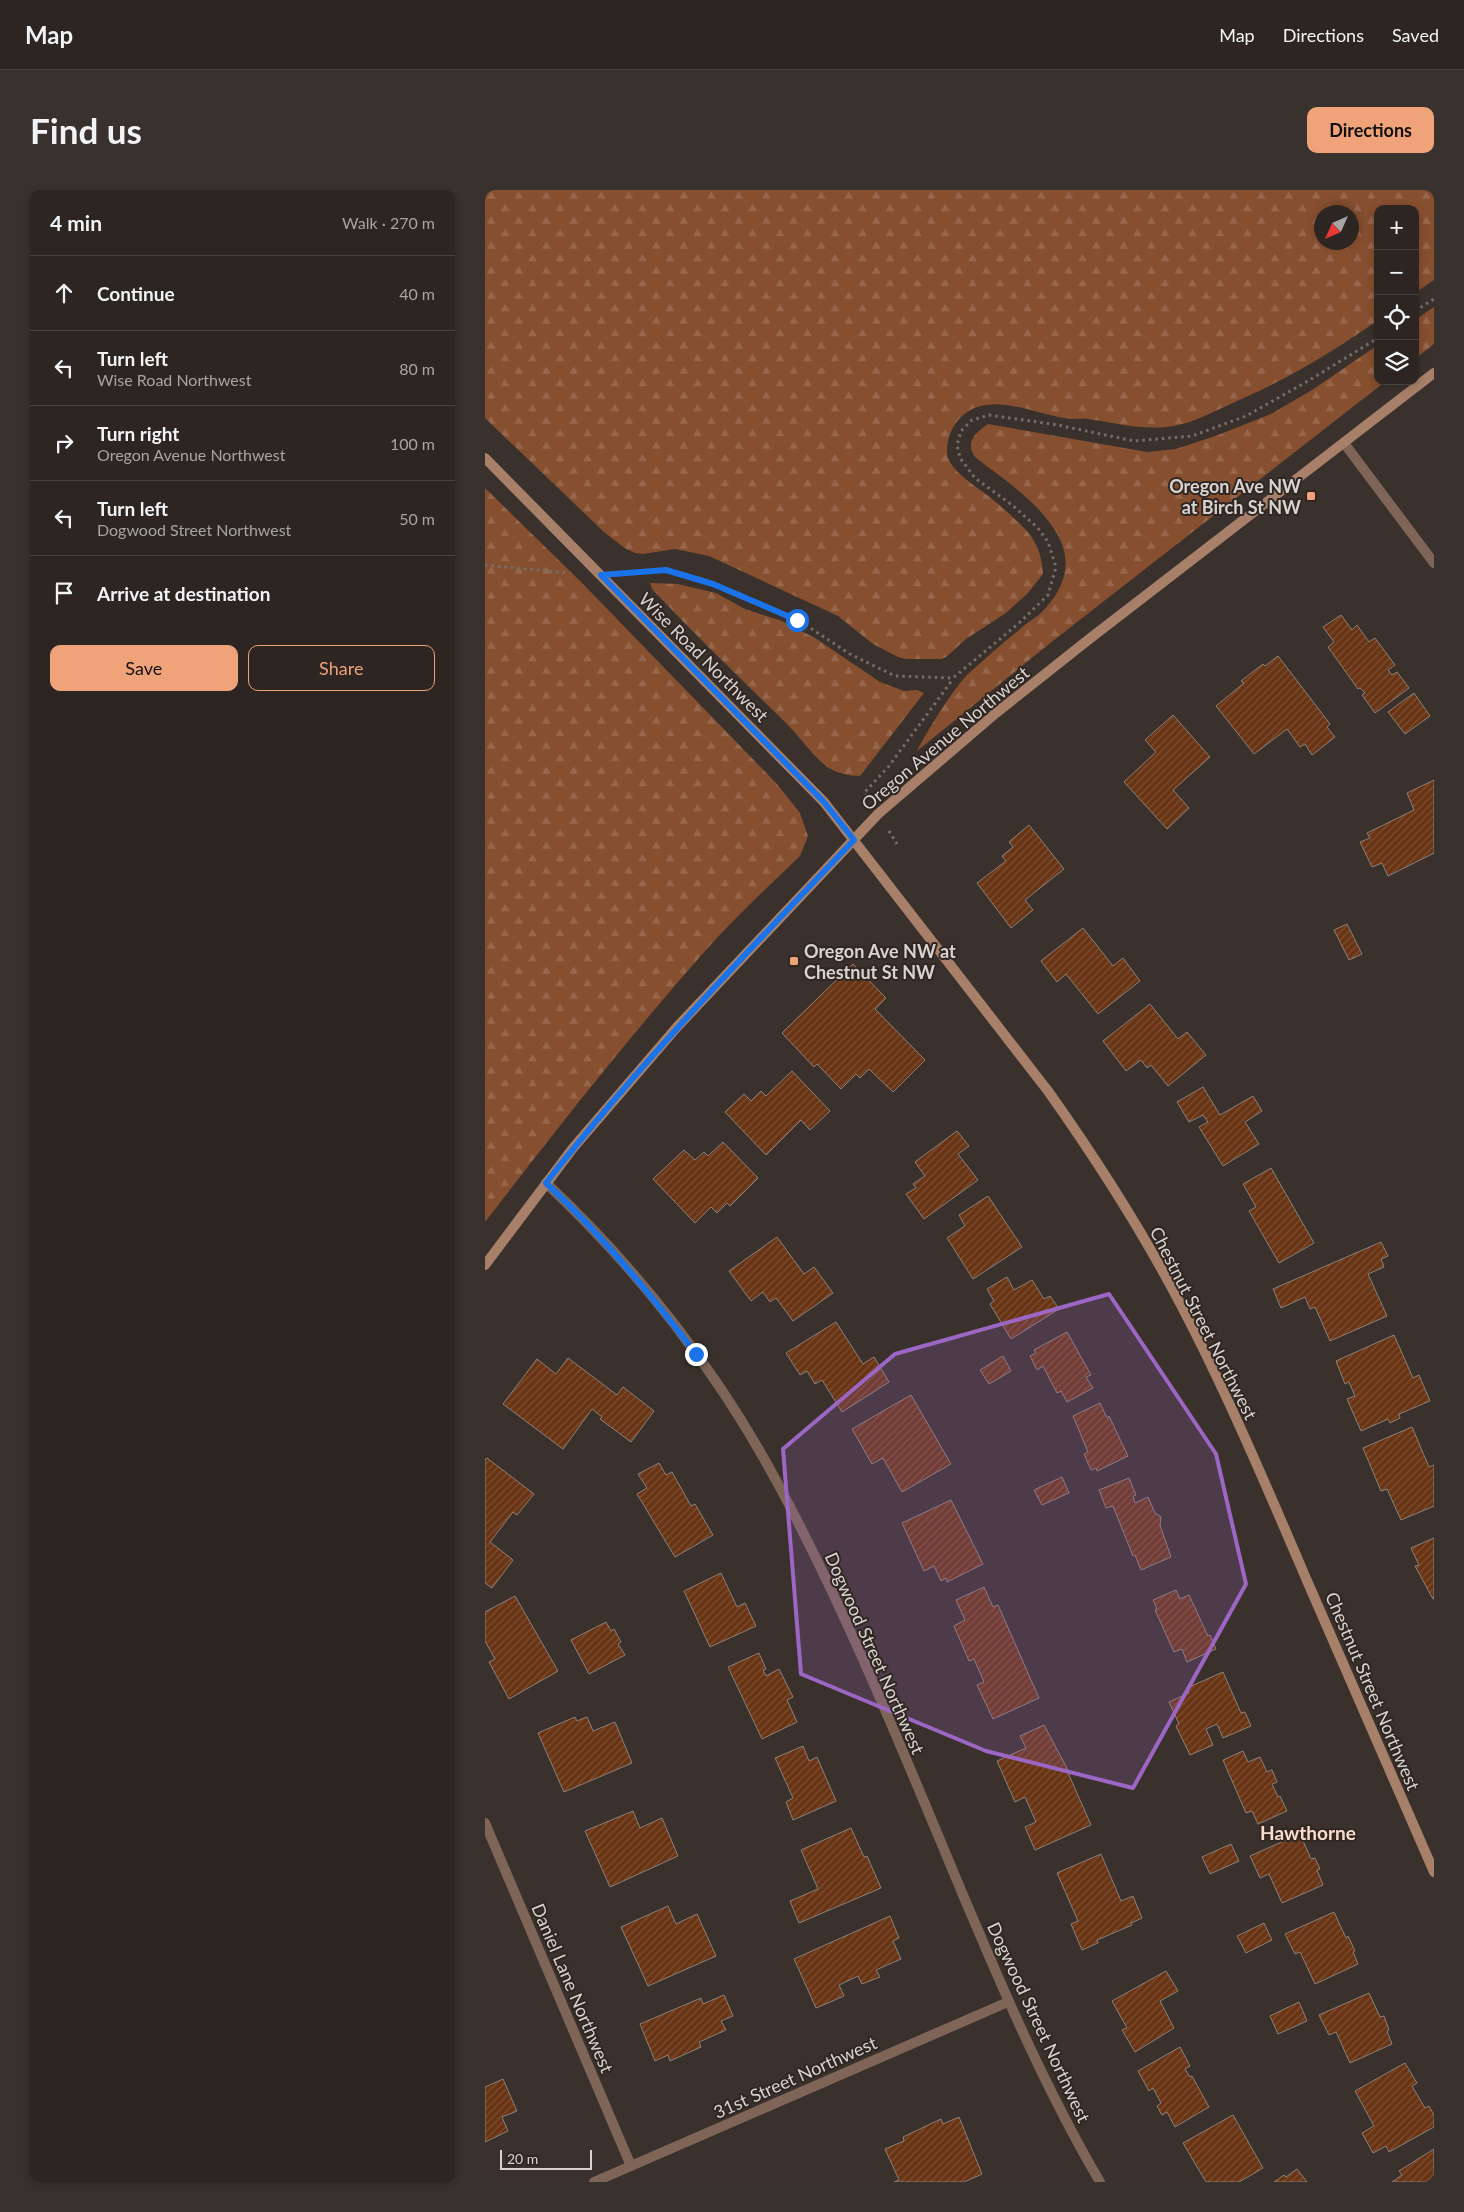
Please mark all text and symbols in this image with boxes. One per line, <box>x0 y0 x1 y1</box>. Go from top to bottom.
text: Map <box>25 20 73 49</box>
text: Map <box>1219 24 1255 46</box>
text: Directions <box>1283 24 1364 46</box>
text: Saved <box>1392 24 1439 46</box>
button: Directions <box>1307 107 1434 153</box>
text: Find us <box>30 109 142 151</box>
north arrow <box>1314 205 1359 250</box>
map controls <box>1374 205 1419 385</box>
button: + <box>1374 205 1419 250</box>
text: 4 min <box>50 210 102 235</box>
text: Walk · 270 m <box>342 213 435 232</box>
button: − <box>1374 250 1419 295</box>
icon: ahead <box>50 279 78 307</box>
text: Continue <box>97 282 175 305</box>
text: 40 m <box>399 284 435 303</box>
button: locate <box>1374 295 1419 340</box>
button: layers <box>1374 340 1419 385</box>
text: Turn left <box>97 347 168 370</box>
icon: left <box>50 354 78 382</box>
text: 80 m <box>399 359 435 378</box>
text: Wise Road Northwest <box>97 370 251 389</box>
text: Turn right <box>97 422 179 445</box>
icon: right <box>50 429 78 457</box>
text: 100 m <box>390 434 435 453</box>
text: Oregon Avenue Northwest <box>97 445 285 464</box>
place label: Oregon Ave NW at Birch St NW <box>1169 475 1301 518</box>
marker: Oregon Ave NW at Birch St NW <box>1305 490 1317 502</box>
text: Turn left <box>97 497 168 520</box>
icon: left <box>50 504 78 532</box>
text: 50 m <box>399 509 435 528</box>
text: Dogwood Street Northwest <box>97 520 291 539</box>
icon: arrive <box>50 579 78 607</box>
text: Arrive at destination <box>97 582 270 605</box>
street label: Wise Road Northwest <box>635 588 774 727</box>
route start <box>786 609 809 632</box>
button: Save <box>50 645 238 691</box>
button: Share <box>248 645 435 691</box>
street label: Oregon Avenue Northwest <box>857 661 1034 815</box>
place label: Oregon Ave NW at Chestnut St NW <box>804 940 956 983</box>
marker: Oregon Ave NW at Chestnut St NW <box>788 955 800 967</box>
street label: Chestnut Street Northwest <box>1146 1223 1262 1424</box>
route end <box>685 1343 708 1366</box>
street label: Dogwood Street Northwest <box>820 1549 930 1758</box>
street label: Chestnut Street Northwest <box>1321 1588 1425 1794</box>
district label: Hawthorne <box>1260 1821 1356 1844</box>
street label: Daniel Lane Northwest <box>527 1900 619 2077</box>
street label: Dogwood Street Northwest <box>983 1918 1095 2126</box>
street label: 31st Street Northwest <box>710 2031 880 2123</box>
scale bar <box>500 2147 593 2170</box>
text: 20 m <box>507 2150 538 2167</box>

